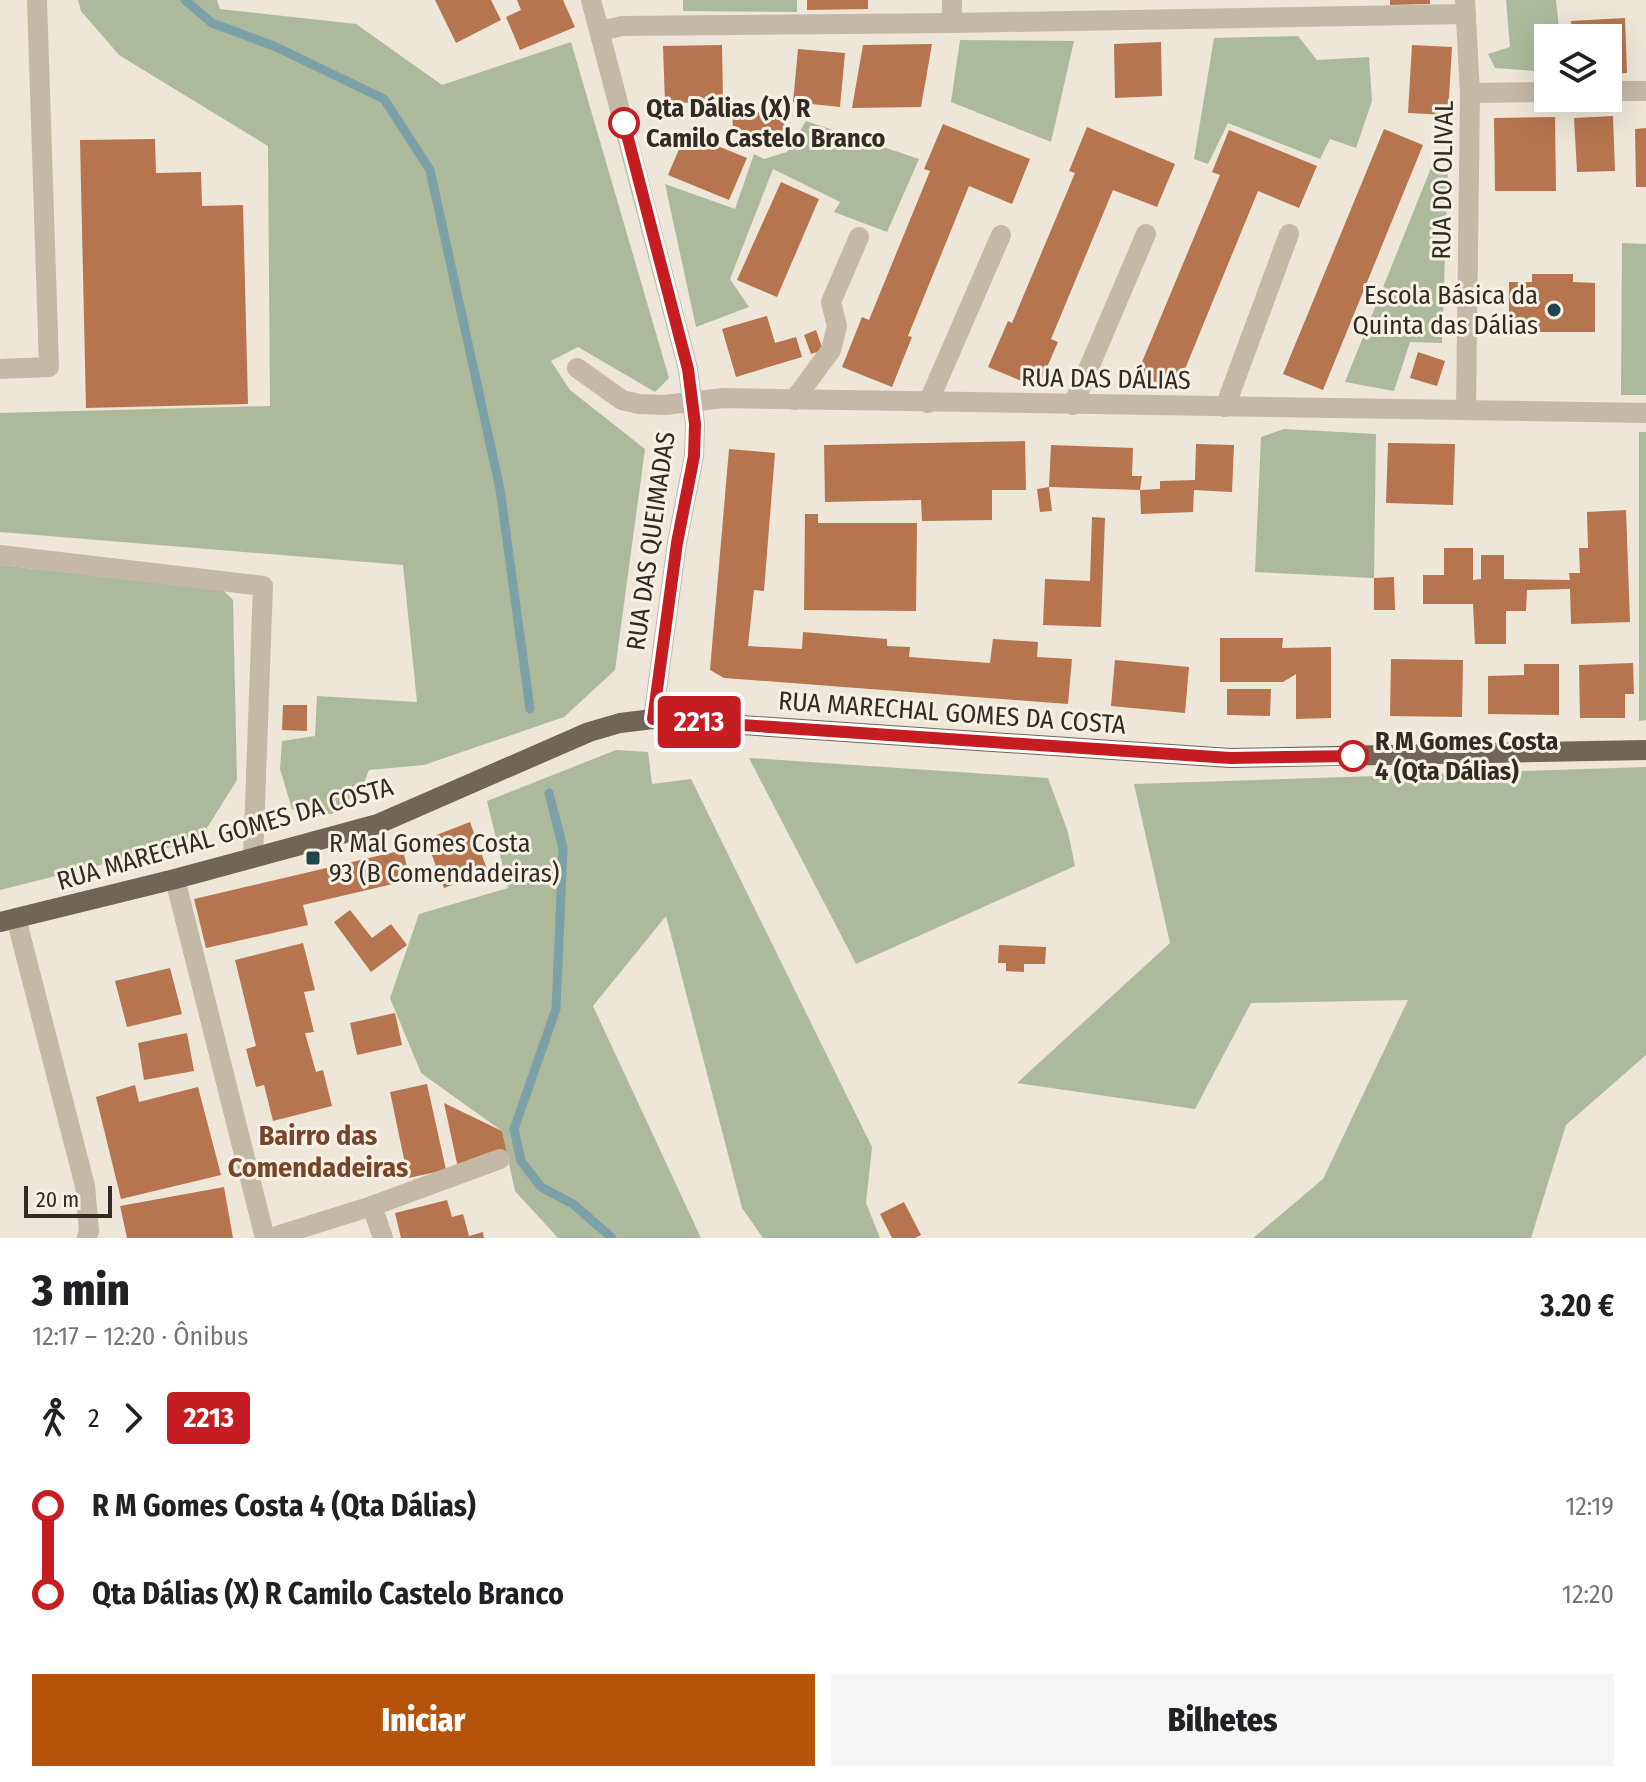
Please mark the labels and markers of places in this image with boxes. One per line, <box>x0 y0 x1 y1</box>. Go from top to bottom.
place label: Qta Dálias (X) R Camilo Castelo Branco <box>646 93 885 154</box>
marker: Qta Dálias (X) R Camilo Castelo Branco <box>609 108 639 138</box>
place label: Escola Básica da Quinta das Dálias <box>1353 280 1538 341</box>
marker: Escola Básica da Quinta das Dálias <box>1545 301 1563 319</box>
place label: R M Gomes Costa 4 (Qta Dálias) <box>1375 726 1558 787</box>
marker: R M Gomes Costa 4 (Qta Dálias) <box>1338 741 1368 771</box>
place label: R Mal Gomes Costa 93 (B Comendadeiras) <box>329 828 559 889</box>
marker: R Mal Gomes Costa 93 (B Comendadeiras) <box>304 849 322 867</box>

